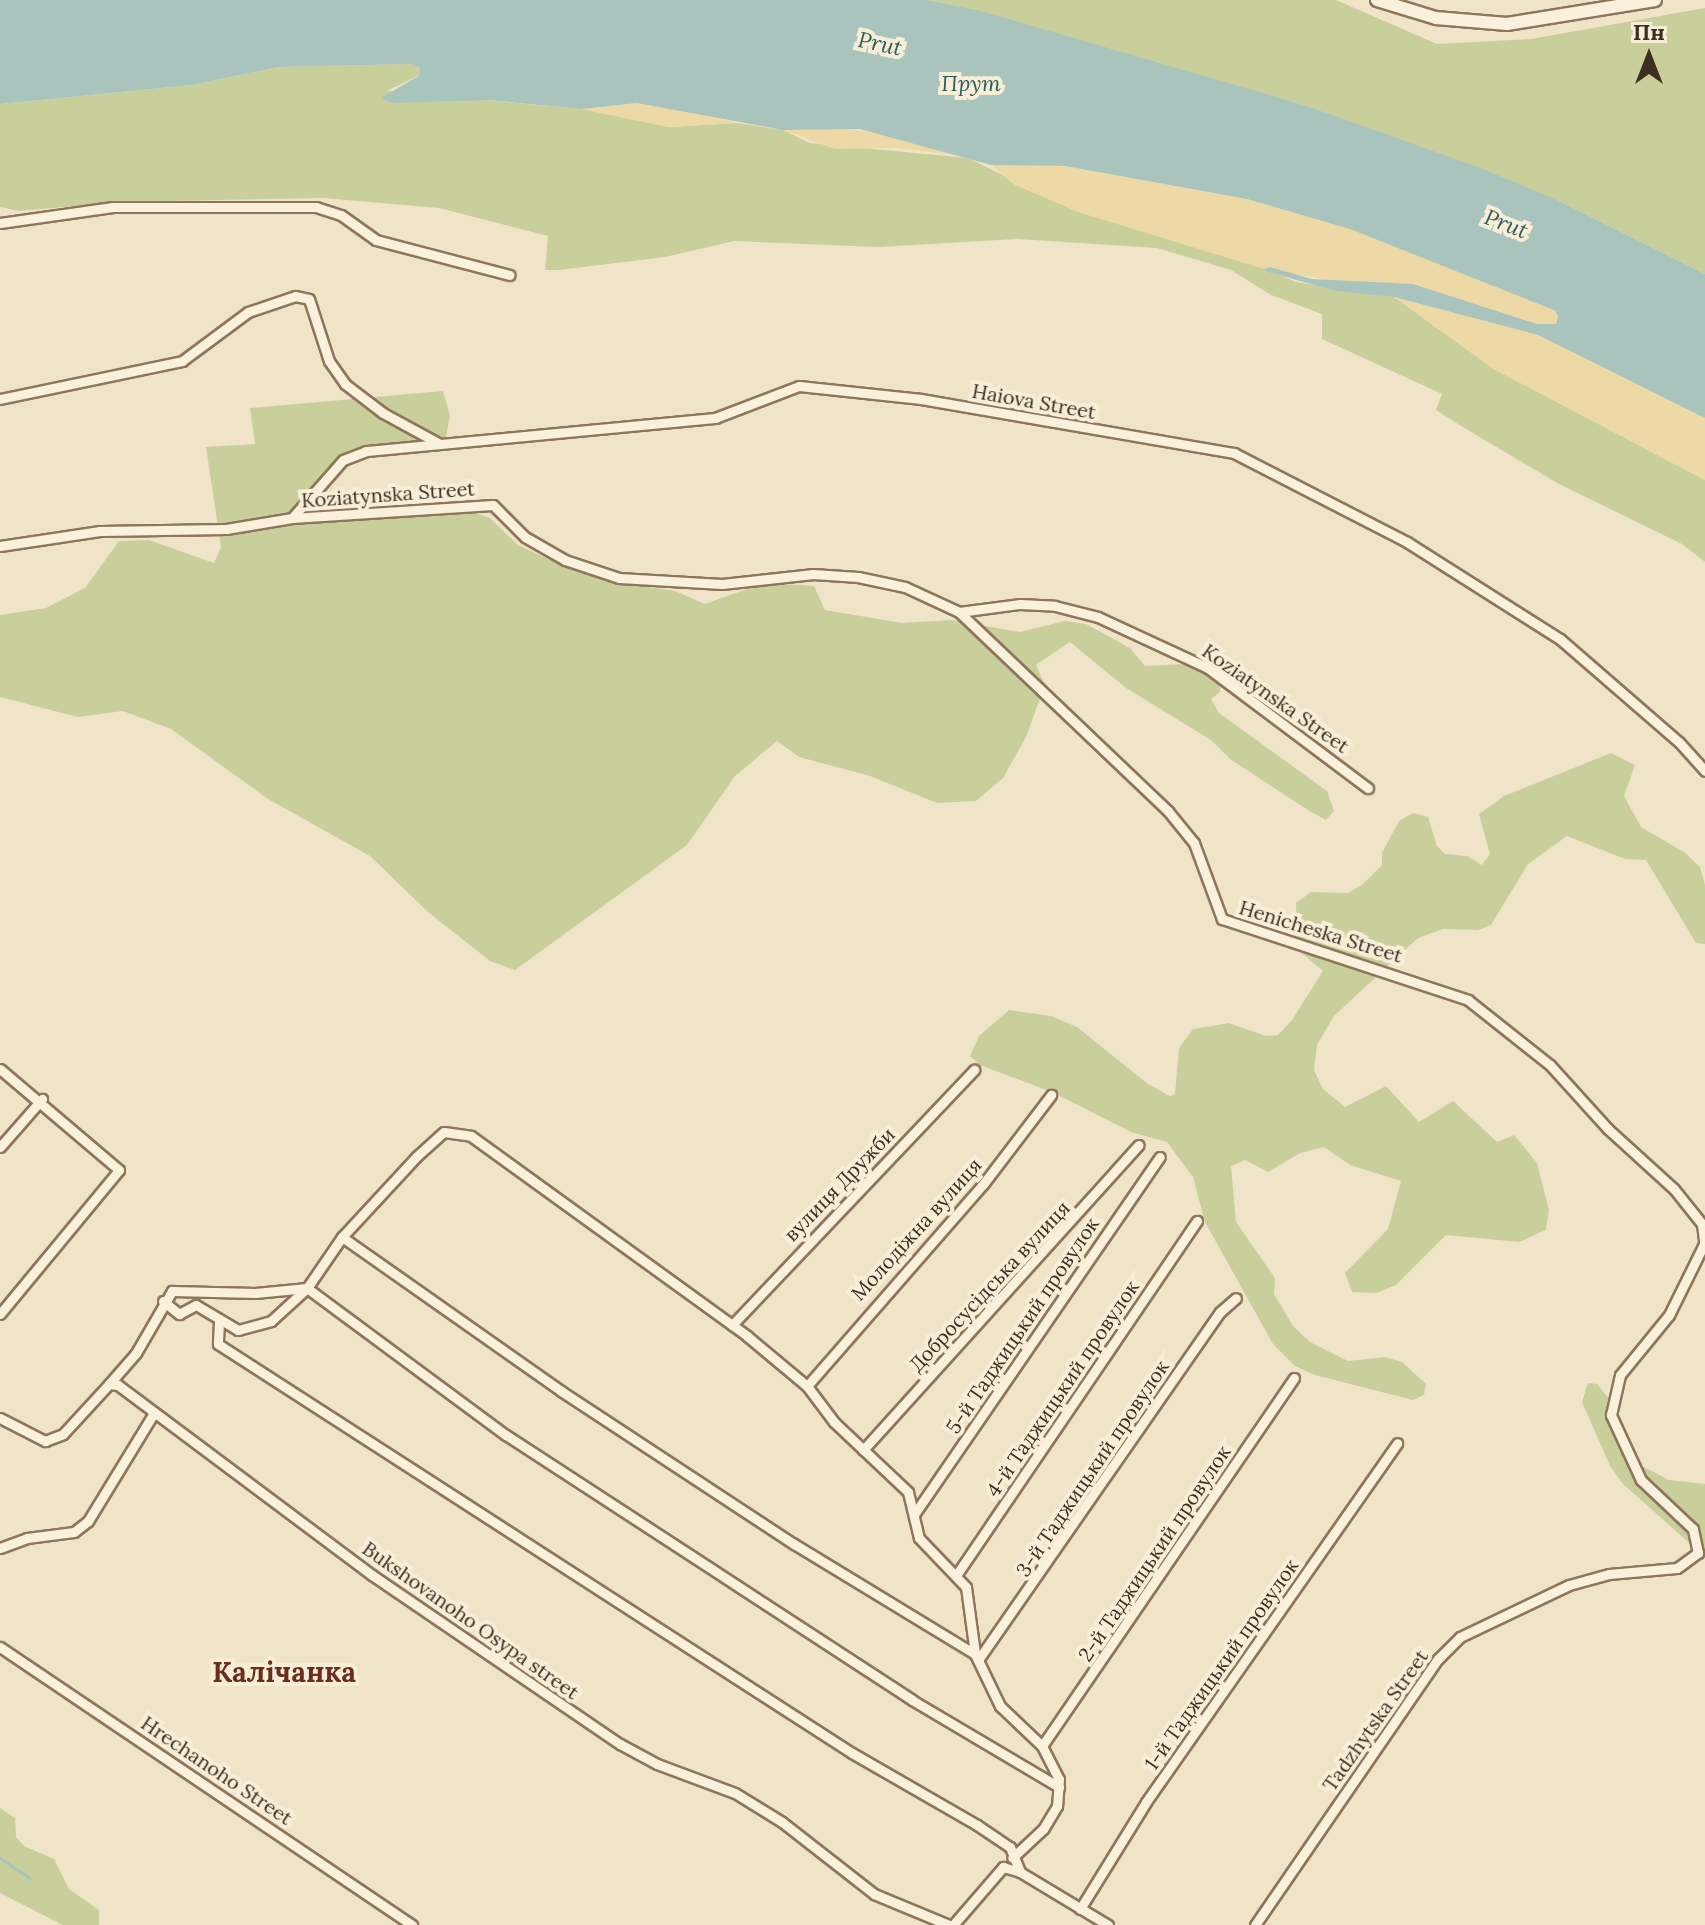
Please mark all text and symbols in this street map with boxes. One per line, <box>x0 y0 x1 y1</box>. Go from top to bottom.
north arrow <box>1609 16 1689 96</box>
text: Пн <box>1633 18 1665 46</box>
water label: Prut <box>856 26 904 62</box>
water label: Прут <box>941 71 1001 97</box>
water label: Prut <box>1481 204 1531 244</box>
street label: Haiova Street <box>970 378 1098 424</box>
street label: Koziatynska Street <box>300 476 476 512</box>
street label: Koziatynska Street <box>1198 638 1354 758</box>
street label: Henicheska Street <box>1236 895 1406 967</box>
street label: вулиця Дружби <box>779 1122 899 1246</box>
street label: Молодіжна вулиця <box>846 1153 986 1305</box>
street label: Добросусідська вулиця <box>904 1196 1074 1376</box>
street label: 5-й Таджицький провулок <box>941 1212 1103 1438</box>
street label: 4-й Таджицький провулок <box>981 1275 1143 1501</box>
street label: 3-й Таджицький провулок <box>1011 1355 1173 1581</box>
street label: 2-й Таджицький провулок <box>1073 1441 1235 1665</box>
street label: Bukshovanoho Osypa street <box>358 1536 584 1704</box>
street label: 1-й Таджицький провулок <box>1139 1554 1303 1774</box>
street label: Tadzhytska Street <box>1317 1645 1433 1795</box>
district label: Калічанка <box>212 1655 356 1689</box>
street label: Hrechanoho Street <box>137 1711 297 1829</box>

